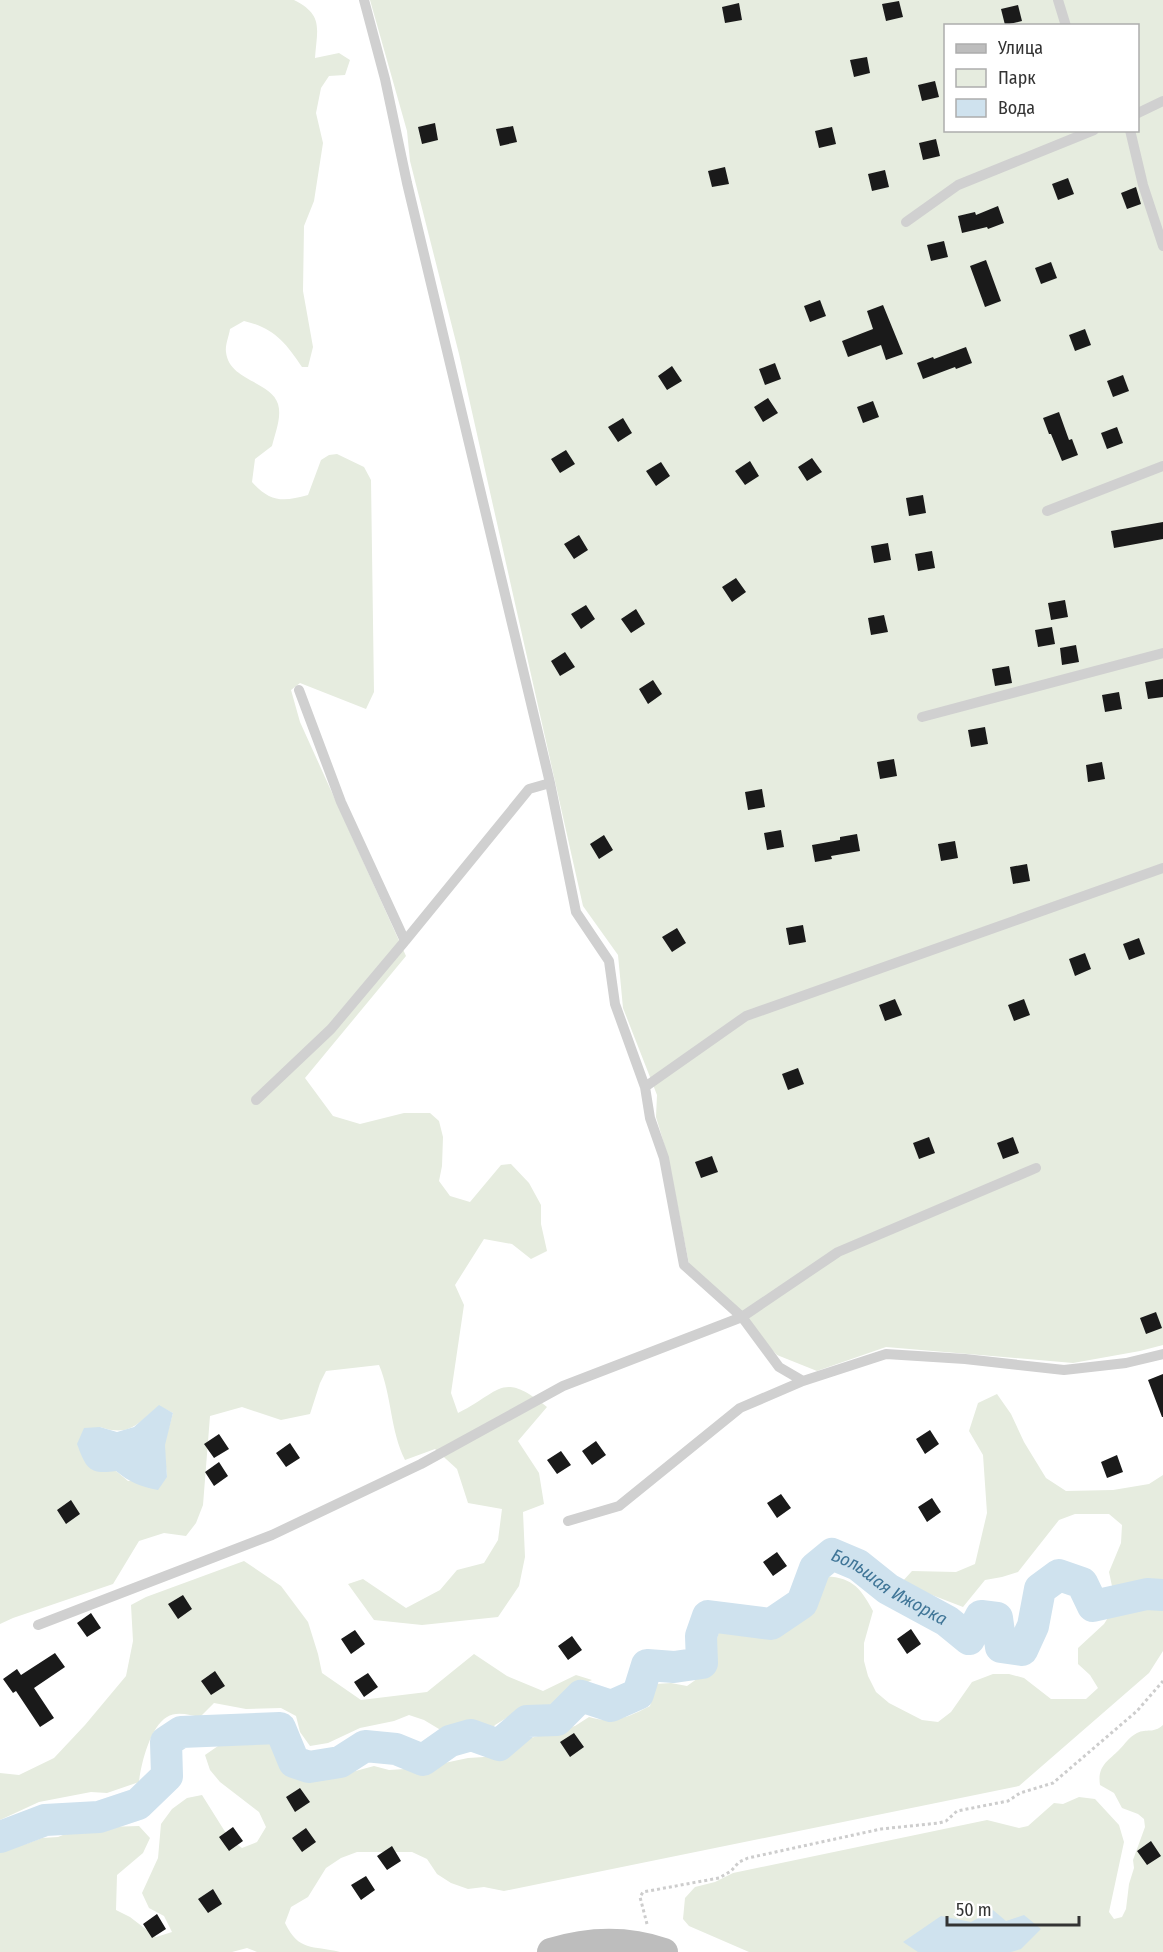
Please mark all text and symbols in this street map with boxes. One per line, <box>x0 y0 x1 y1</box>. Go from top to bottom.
legend <box>944 24 1139 132</box>
text: Улица <box>997 37 1043 59</box>
text: Парк <box>998 67 1036 89</box>
text: Вода <box>998 97 1035 119</box>
water label: Большая Ижорка <box>828 1544 951 1630</box>
scale bar <box>947 1889 1079 1927</box>
text: 50 m <box>956 1899 992 1921</box>

